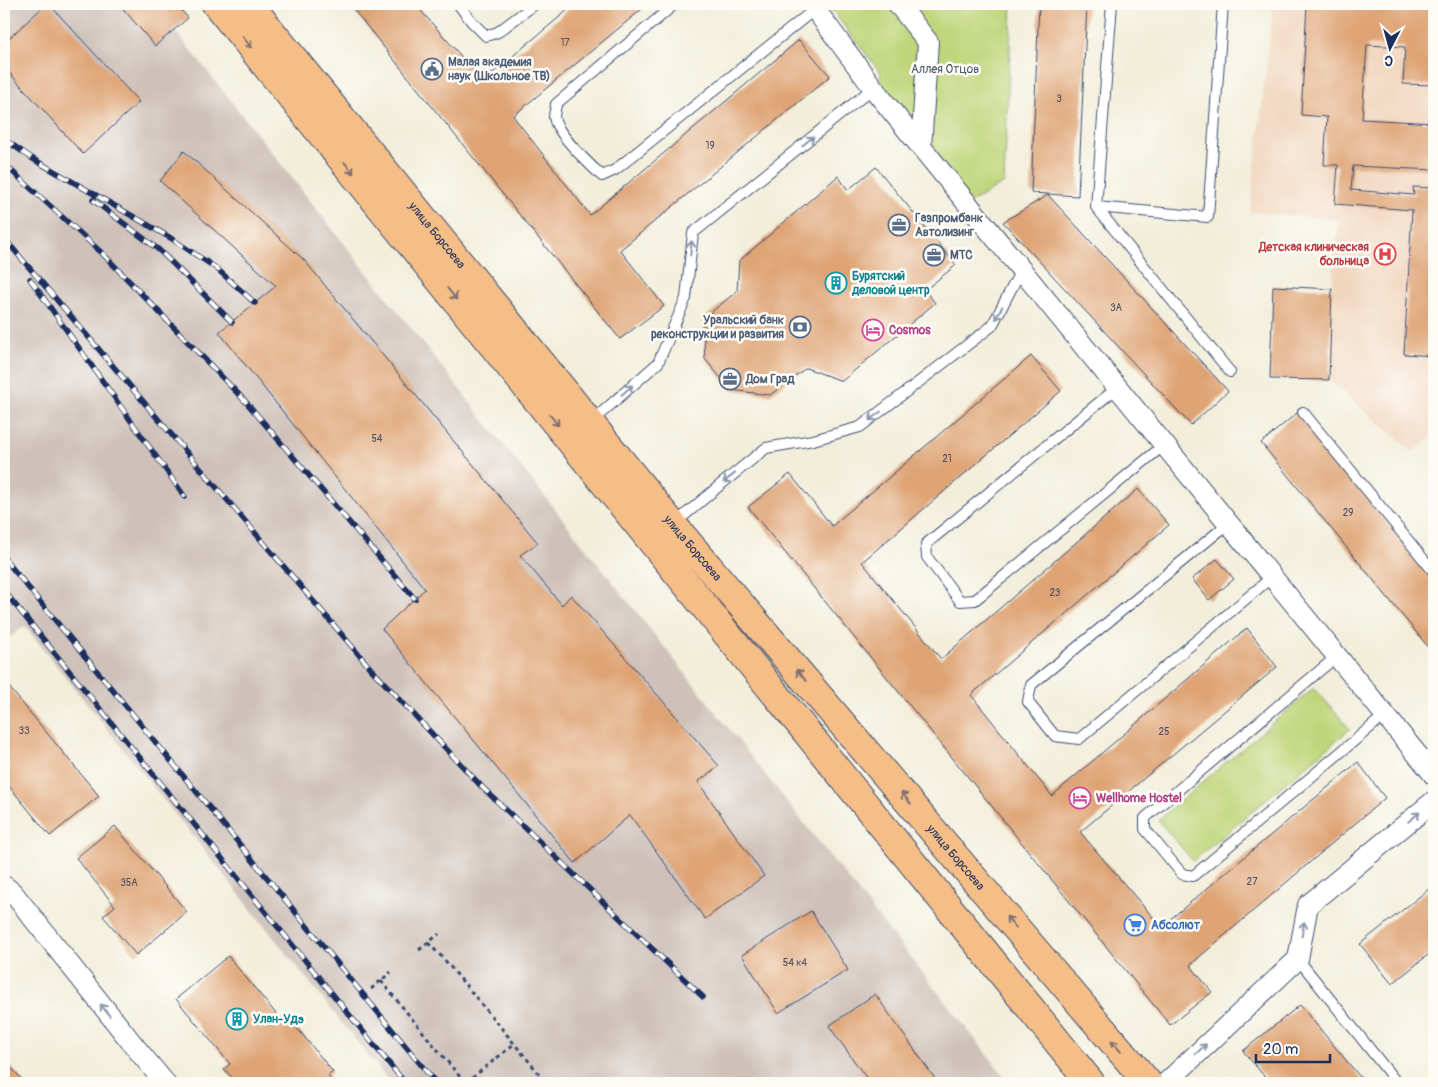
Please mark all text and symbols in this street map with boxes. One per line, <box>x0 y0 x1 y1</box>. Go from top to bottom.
north arrow <box>1366 22 1416 72</box>
one-way arrow <box>241 35 252 48</box>
house number: 17 <box>560 37 570 49</box>
text: С <box>1383 51 1394 69</box>
place label: Малая академия наук (Школьное ТВ) <box>448 55 550 84</box>
public building icon: Малая академия наук (Школьное ТВ) <box>420 57 444 81</box>
park label: Аллея Отцов <box>911 62 979 77</box>
house number: 3 <box>1056 93 1062 105</box>
one-way arrow <box>801 135 814 146</box>
house number: 19 <box>705 140 715 152</box>
one-way arrow <box>344 161 355 174</box>
street label: улица Борсоева <box>404 198 469 272</box>
place label: Газпромбанк Автолизинг <box>915 211 984 240</box>
office icon: Газпромбанк Автолизинг <box>887 213 911 237</box>
one-way arrow <box>686 240 696 256</box>
place label: Детская клиническая больница <box>1258 240 1369 269</box>
hospital icon: Детская клиническая больница <box>1373 242 1397 266</box>
office icon: МТС <box>922 243 946 267</box>
place label: МТС <box>950 248 973 263</box>
place label: Бурятский деловой центр <box>851 269 930 298</box>
building icon: Бурятский деловой центр <box>824 271 848 295</box>
one-way arrow <box>446 287 457 300</box>
house number: 3А <box>1110 302 1123 314</box>
one-way arrow <box>994 305 1003 320</box>
place label: Уральский банк реконструкции и развития <box>651 313 785 342</box>
bank icon: Уральский банк реконструкции и развития <box>788 315 812 339</box>
hotel icon: Cosmos <box>861 318 885 342</box>
place label: Cosmos <box>889 323 931 338</box>
office icon: Дом Град <box>718 367 742 391</box>
place label: Дом Град <box>745 372 795 387</box>
one-way arrow <box>620 385 633 396</box>
one-way arrow <box>868 411 882 421</box>
one-way arrow <box>548 414 559 427</box>
house number: 54 <box>371 433 383 445</box>
house number: 21 <box>942 453 952 465</box>
one-way arrow <box>722 473 736 483</box>
house number: 29 <box>1343 507 1353 519</box>
street label: улица Борсоева <box>659 512 725 585</box>
house number: 23 <box>1050 587 1061 599</box>
one-way arrow <box>795 668 806 681</box>
house number: 33 <box>18 725 30 737</box>
house number: 25 <box>1158 726 1170 738</box>
hotel icon: Wellhome Hostel <box>1068 786 1092 810</box>
place label: Wellhome Hostel <box>1096 791 1182 806</box>
one-way arrow <box>900 792 912 805</box>
one-way arrow <box>1408 812 1421 823</box>
street label: улица Борсоева <box>923 821 988 894</box>
house number: 27 <box>1247 876 1258 888</box>
house number: 35А <box>120 877 138 889</box>
supermarket icon: Абсолют <box>1123 913 1147 937</box>
one-way arrow <box>1005 916 1017 929</box>
place label: Абсолют <box>1151 918 1201 933</box>
one-way arrow <box>1299 922 1309 938</box>
house number: 54 к4 <box>783 957 807 969</box>
one-way arrow <box>100 1004 111 1017</box>
building icon: Улан-Удэ <box>225 1007 249 1031</box>
place label: Улан-Удэ <box>253 1012 305 1027</box>
scale bar <box>1256 1032 1329 1064</box>
one-way arrow <box>1111 1040 1122 1053</box>
text: 20 m <box>1263 1040 1298 1059</box>
one-way arrow <box>1195 1043 1208 1055</box>

